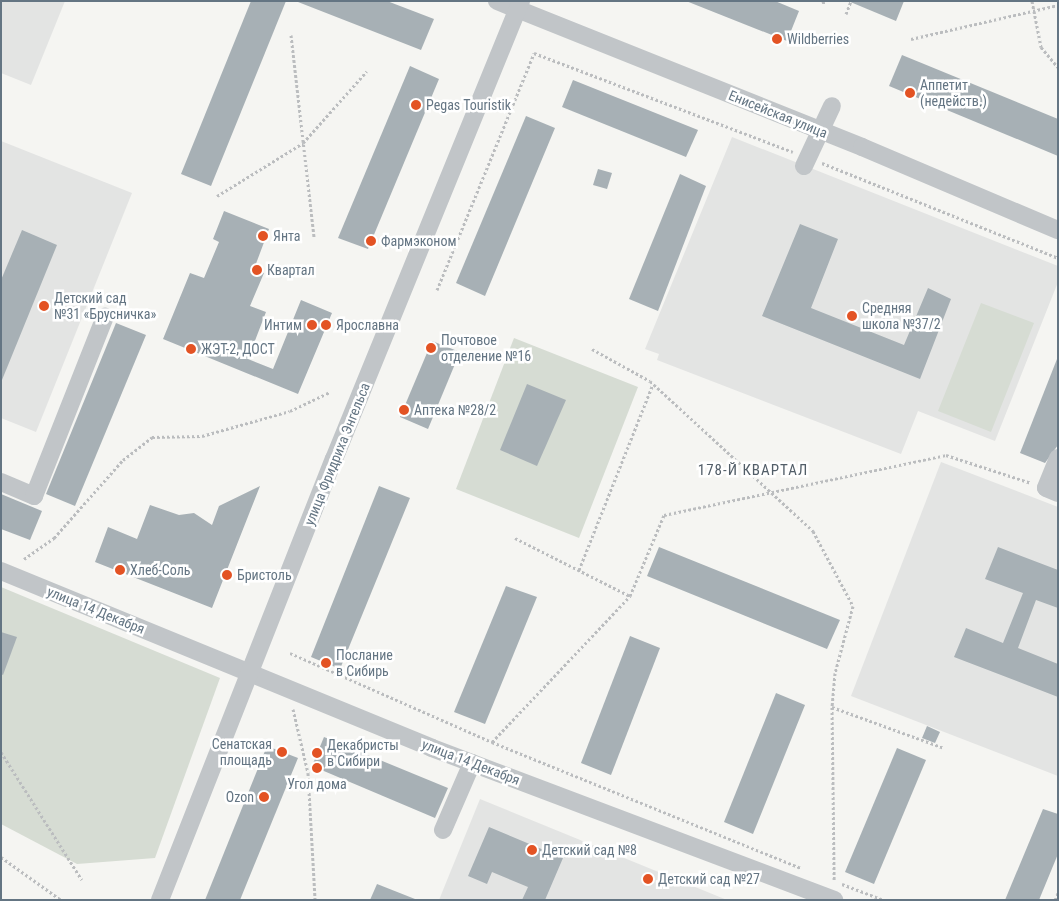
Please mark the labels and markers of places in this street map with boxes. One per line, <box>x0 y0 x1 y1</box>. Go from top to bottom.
place label: Wildberries <box>787 31 849 47</box>
marker: Wildberries <box>771 33 783 45</box>
place label: Аппетит (недейств.) <box>920 77 987 110</box>
marker: Аппетит (недейств.) <box>904 87 916 99</box>
place label: Pegas Touristik <box>426 97 511 113</box>
marker: Pegas Touristik <box>410 99 422 111</box>
place label: Янта <box>273 228 301 244</box>
marker: Янта <box>257 230 269 242</box>
place label: Фармэконом <box>381 233 457 249</box>
marker: Фармэконом <box>365 235 377 247</box>
place label: Квартал <box>267 262 315 278</box>
marker: Квартал <box>251 264 263 276</box>
place label: Детский сад №31 «Брусничка» <box>54 290 156 322</box>
marker: Детский сад №31 «Брусничка» <box>38 300 50 312</box>
place label: Средняя школа №37/2 <box>862 300 941 332</box>
marker: Средняя школа №37/2 <box>846 310 858 322</box>
place label: Интим <box>264 317 302 333</box>
place label: Ярославна <box>336 317 399 333</box>
marker: Интим <box>306 319 318 331</box>
marker: Ярославна <box>320 319 332 331</box>
place label: Почтовое отделение №16 <box>441 332 531 364</box>
place label: ЖЭТ-2, ДОСТ <box>201 341 275 357</box>
marker: Почтовое отделение №16 <box>425 342 437 354</box>
marker: ЖЭТ-2, ДОСТ <box>185 343 197 355</box>
place label: Аптека №28/2 <box>414 402 496 418</box>
marker: Аптека №28/2 <box>398 404 410 416</box>
place label: Хлеб-Соль <box>130 562 190 578</box>
marker: Хлеб-Соль <box>114 564 126 576</box>
place label: Бристоль <box>237 567 292 583</box>
marker: Бристоль <box>221 569 233 581</box>
place label: Послание в Сибирь <box>336 647 393 680</box>
marker: Послание в Сибирь <box>320 657 332 669</box>
place label: Сенатская площадь <box>212 736 272 769</box>
place label: Декабристы в Сибири <box>327 737 399 770</box>
marker: Сенатская площадь <box>276 746 288 758</box>
marker: Декабристы в Сибири <box>311 747 323 759</box>
marker: Угол дома <box>311 762 323 774</box>
place label: Угол дома <box>287 776 347 792</box>
place label: Ozon <box>226 789 254 805</box>
marker: Ozon <box>258 791 270 803</box>
place label: Детский сад №8 <box>542 842 637 858</box>
marker: Детский сад №8 <box>526 844 538 856</box>
place label: Детский сад №27 <box>658 871 760 887</box>
marker: Детский сад №27 <box>642 873 654 885</box>

